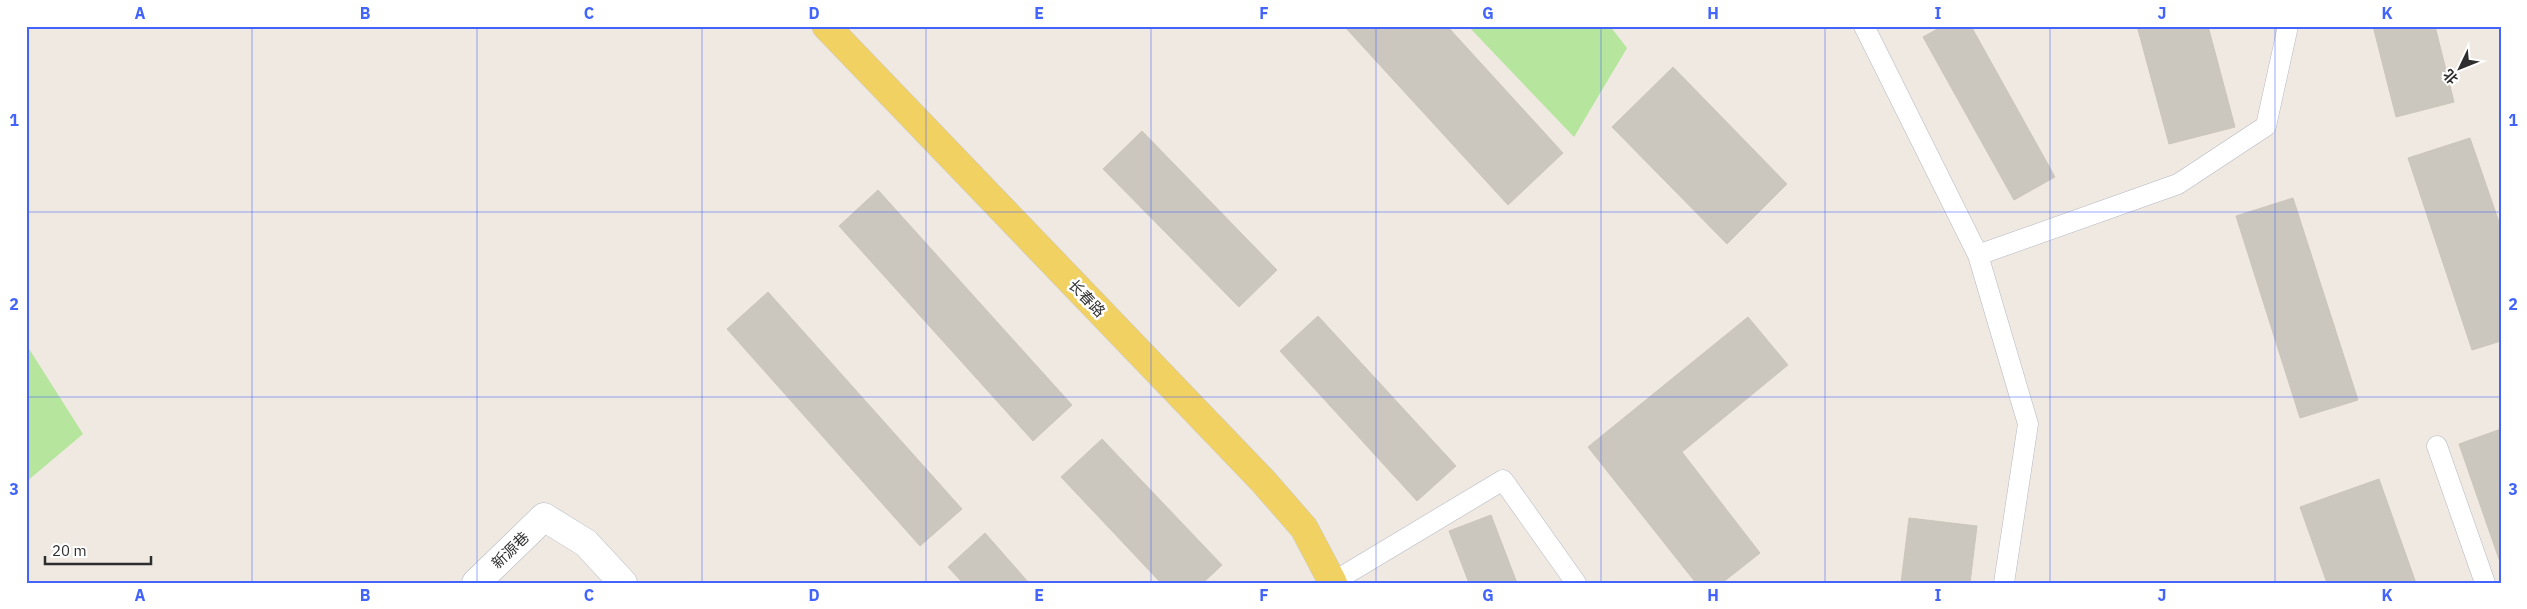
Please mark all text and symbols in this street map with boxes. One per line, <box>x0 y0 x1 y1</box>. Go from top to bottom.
text: A <box>135 3 146 23</box>
text: B <box>360 3 371 23</box>
text: C <box>584 3 594 23</box>
text: D <box>808 3 820 23</box>
text: E <box>1034 3 1044 23</box>
text: F <box>1259 3 1269 23</box>
text: G <box>1482 3 1494 23</box>
text: H <box>1707 3 1719 23</box>
text: I <box>1935 3 1942 23</box>
text: J <box>2158 3 2166 23</box>
text: K <box>2381 3 2393 23</box>
north arrow <box>2434 42 2484 92</box>
text: 北 <box>2439 66 2462 88</box>
text: 1 <box>9 110 19 130</box>
text: 1 <box>2508 110 2518 130</box>
street label: 长春路 <box>1065 275 1109 321</box>
text: 2 <box>9 294 19 314</box>
text: 2 <box>2508 294 2518 314</box>
text: 3 <box>9 479 19 499</box>
text: 3 <box>2508 479 2518 499</box>
street label: 新源巷 <box>487 528 533 572</box>
scale bar <box>45 534 151 566</box>
text: 20 m <box>52 541 87 560</box>
text: A <box>135 585 146 605</box>
text: B <box>360 585 371 605</box>
text: C <box>584 585 594 605</box>
text: D <box>808 585 820 605</box>
text: E <box>1034 585 1044 605</box>
text: F <box>1259 585 1269 605</box>
text: G <box>1482 585 1494 605</box>
text: H <box>1707 585 1719 605</box>
text: I <box>1935 585 1942 605</box>
text: J <box>2158 585 2166 605</box>
text: K <box>2381 585 2393 605</box>

